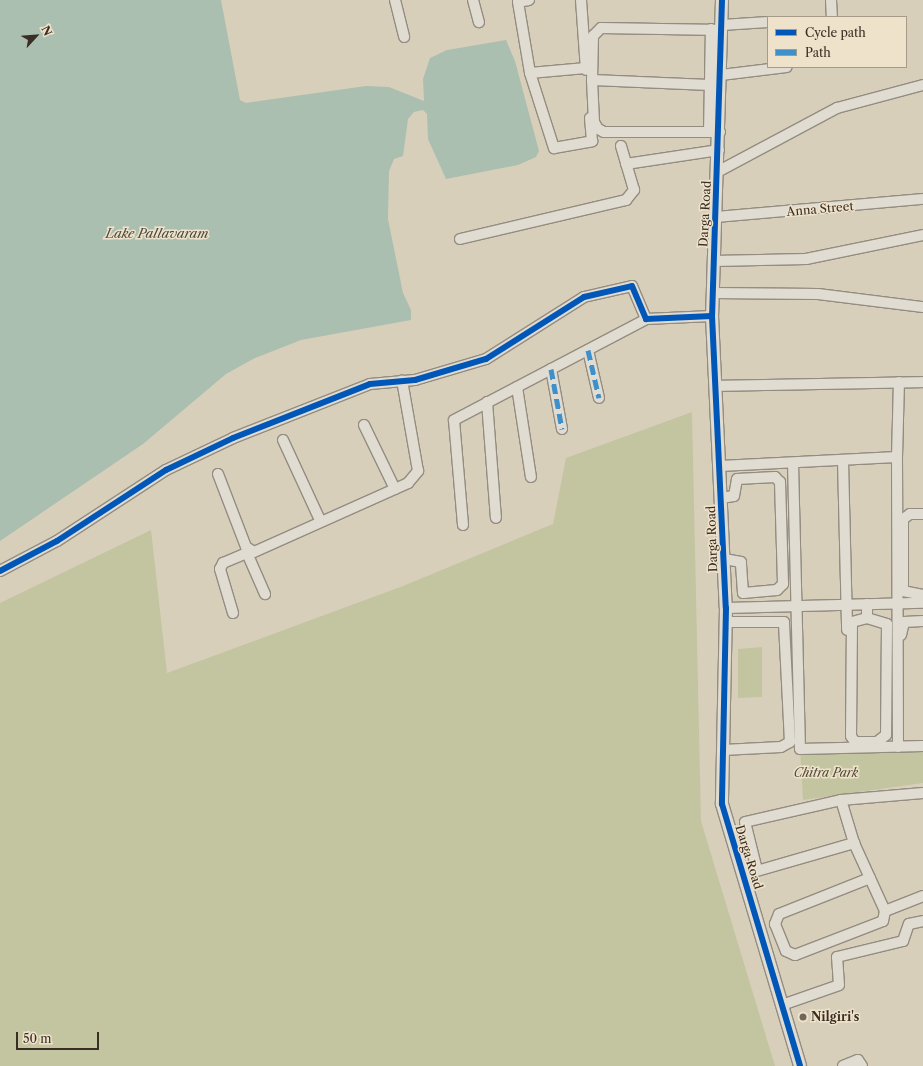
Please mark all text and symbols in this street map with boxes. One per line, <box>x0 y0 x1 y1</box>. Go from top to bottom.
north arrow <box>16 16 56 56</box>
legend <box>767 16 907 68</box>
text: N <box>38 23 55 38</box>
text: Cycle path <box>805 25 866 40</box>
text: Path <box>805 45 831 60</box>
street label: Darga Road <box>696 180 714 248</box>
street label: Anna Street <box>786 199 854 219</box>
water label: Lake Pallavaram <box>105 225 209 241</box>
street label: Darga Road <box>704 505 720 573</box>
park label: Chitra Park <box>794 766 858 780</box>
street label: Darga Road <box>732 823 766 891</box>
place label: Nilgiri's <box>811 1010 859 1024</box>
marker: Nilgiri's <box>798 1012 808 1022</box>
scale bar <box>18 1024 101 1050</box>
text: 50 m <box>23 1031 52 1046</box>

